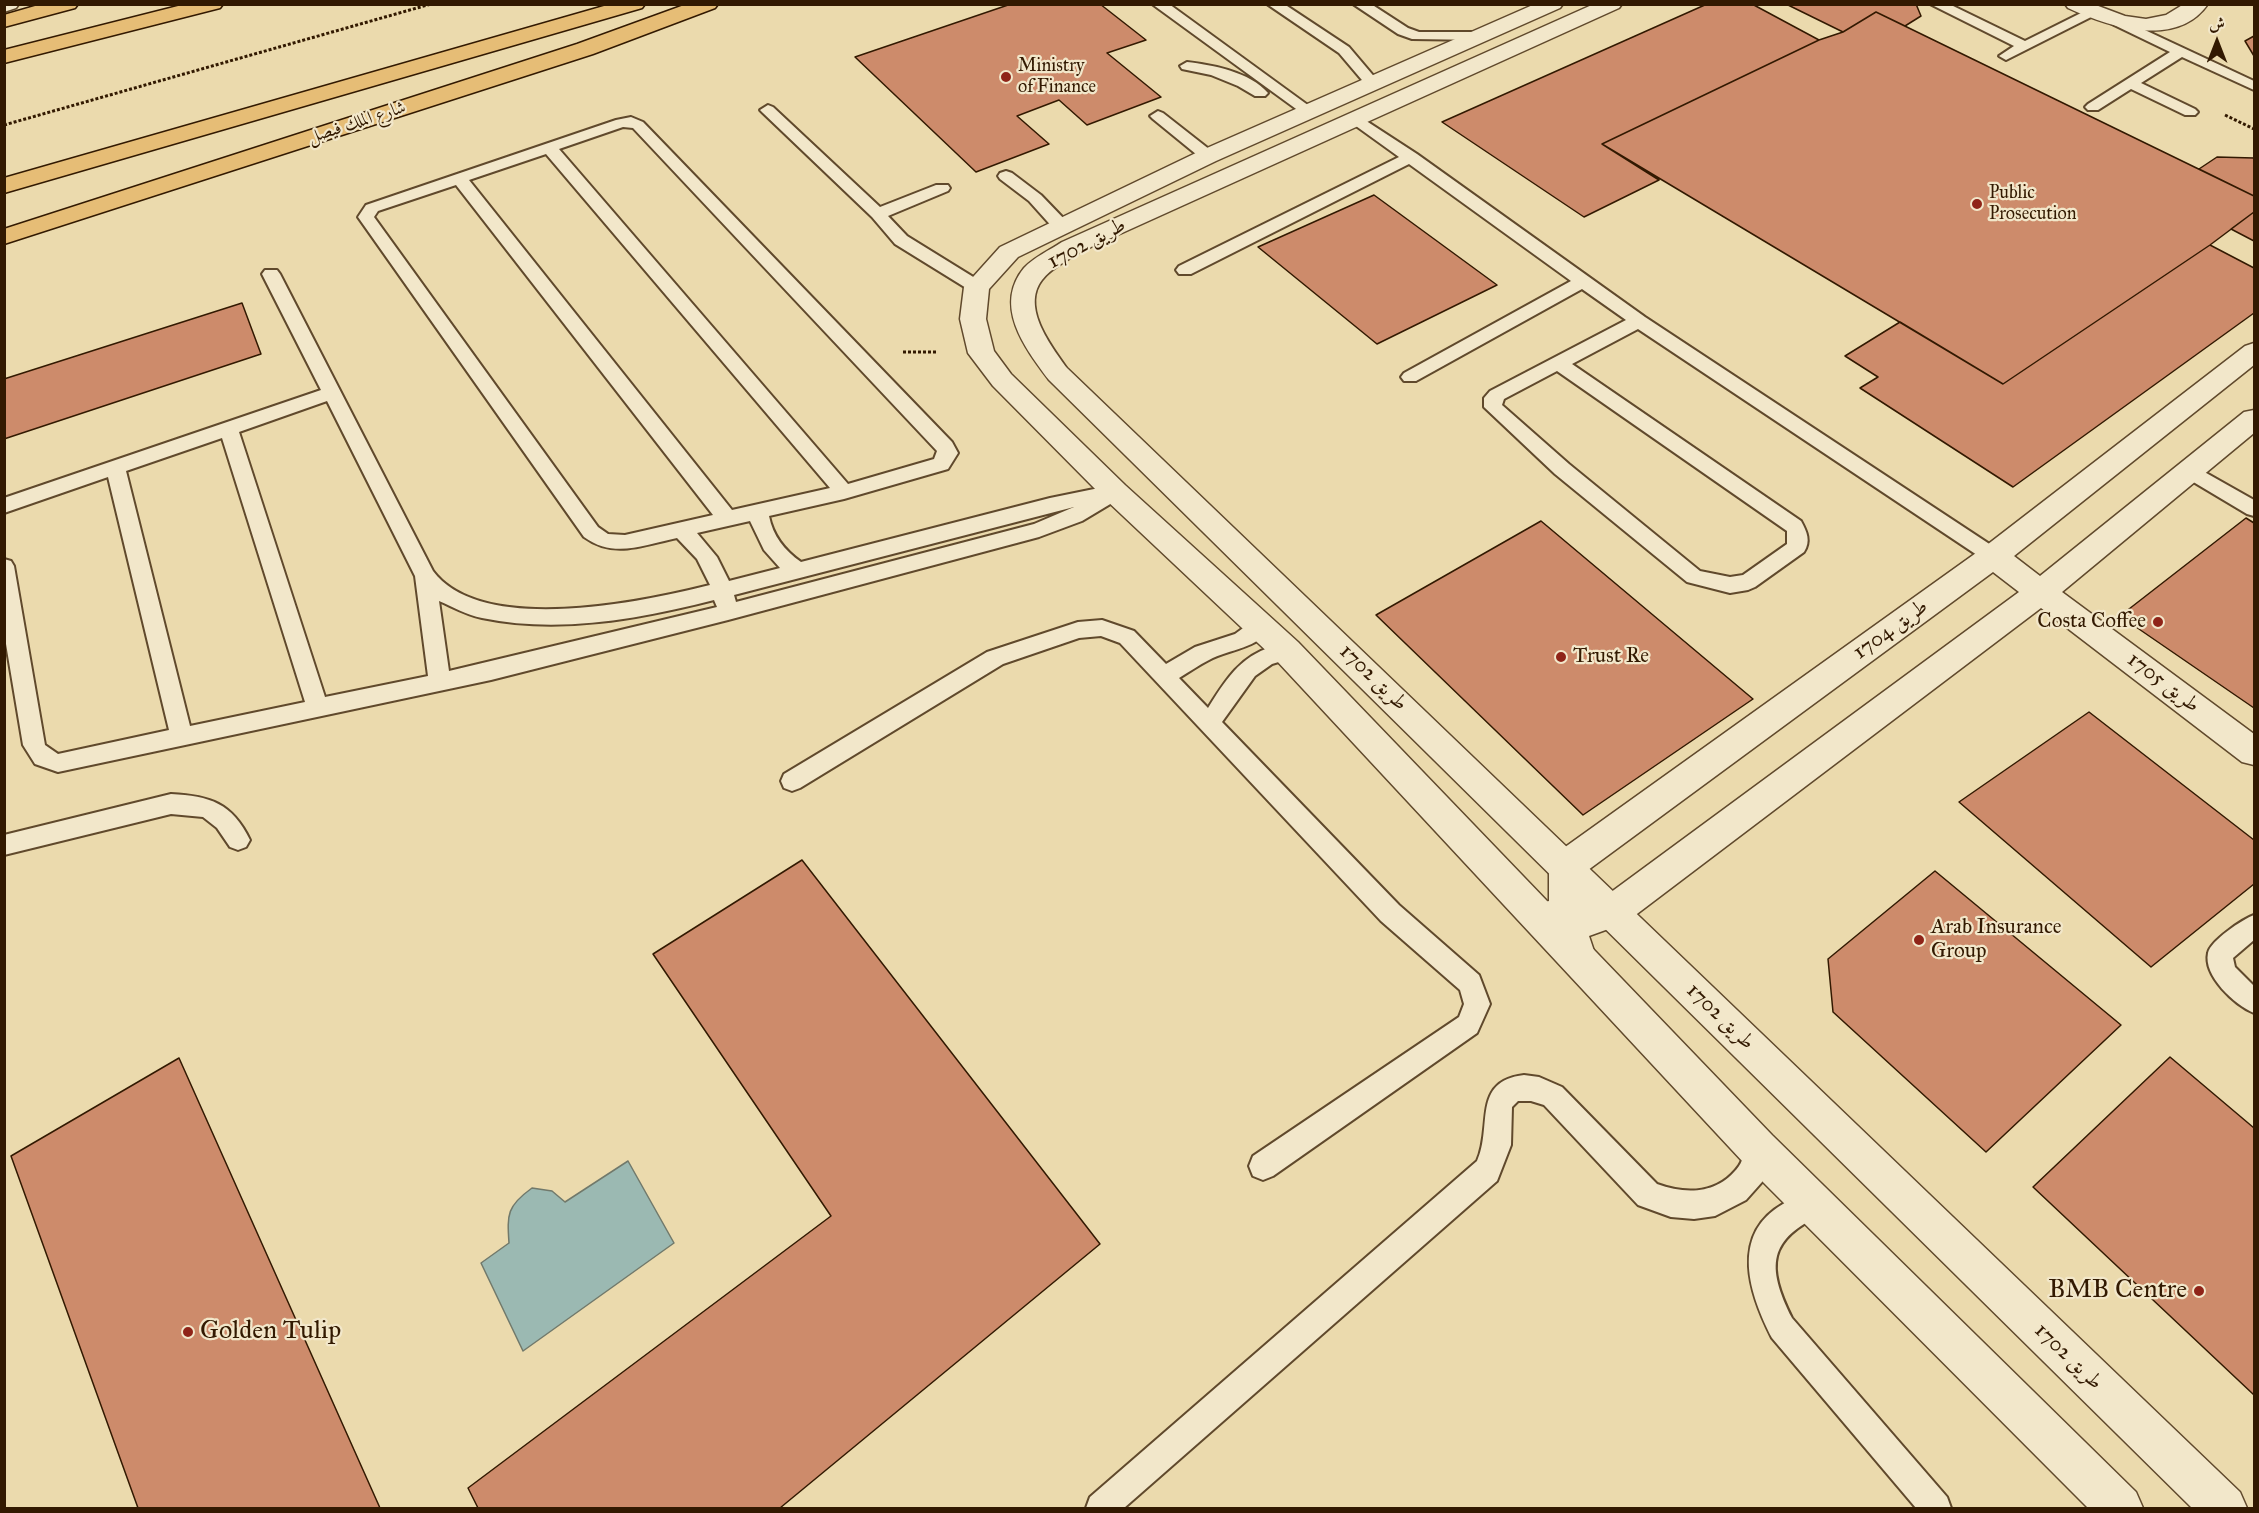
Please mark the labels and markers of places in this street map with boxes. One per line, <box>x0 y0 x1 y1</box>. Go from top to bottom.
place label: Ministry of Finance <box>1018 56 1096 98</box>
marker: Ministry of Finance <box>999 70 1013 84</box>
place label: Public Prosecution <box>1989 183 2076 226</box>
marker: Public Prosecution <box>1970 197 1984 211</box>
place label: Costa Coffee <box>2037 609 2146 635</box>
marker: Costa Coffee <box>2151 615 2165 629</box>
place label: Trust Re <box>1573 644 1649 670</box>
marker: Trust Re <box>1554 650 1568 664</box>
place label: Arab Insurance Group <box>1931 915 2062 965</box>
marker: Arab Insurance Group <box>1912 933 1926 947</box>
place label: BMB Centre <box>2048 1275 2187 1307</box>
marker: BMB Centre <box>2192 1284 2206 1298</box>
place label: Golden Tulip <box>200 1316 341 1348</box>
marker: Golden Tulip <box>181 1325 195 1339</box>

